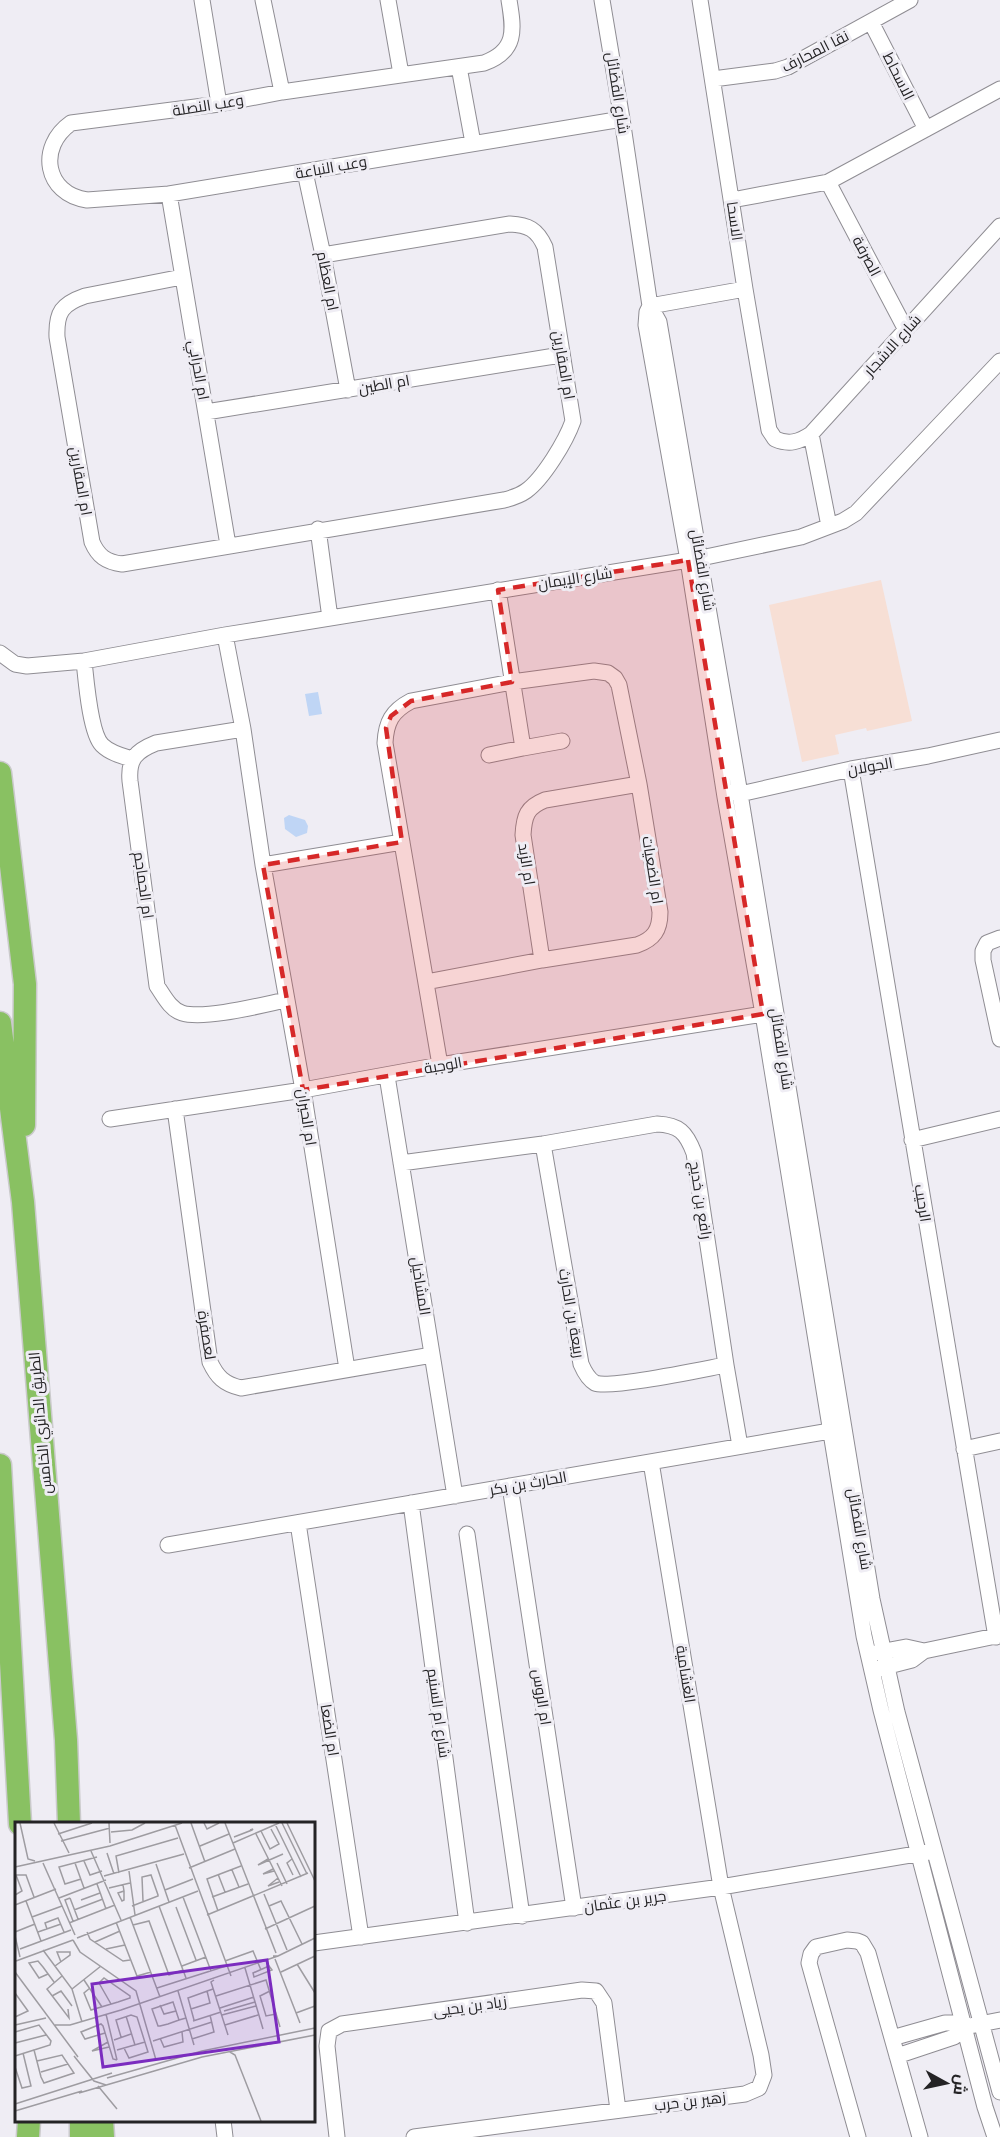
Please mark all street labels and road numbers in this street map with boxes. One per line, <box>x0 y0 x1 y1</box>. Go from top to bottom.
street label: نقا المحارف <box>778 26 852 76</box>
street label: الاسحاط <box>879 49 919 103</box>
street label: شارع الفضائل <box>600 51 634 136</box>
street label: وعب النصلة <box>171 90 245 120</box>
street label: وعب النباعة <box>294 151 368 183</box>
street label: الاسحا <box>723 200 747 242</box>
street label: الصرفة <box>849 233 885 279</box>
street label: ام العظام <box>312 250 343 313</box>
street label: شارع الاشجار <box>859 310 926 382</box>
street label: ام المقارين <box>548 329 579 401</box>
street label: ام الحرابي <box>181 339 214 402</box>
street label: ام الطين <box>357 370 411 399</box>
street label: ام المقارين <box>65 445 96 517</box>
street label: شارع الفضائل <box>685 528 720 613</box>
street label: شارع الإيمان <box>536 563 614 595</box>
street label: الجولان <box>846 753 894 780</box>
street label: ام الضعيات <box>637 835 668 906</box>
street label: ام الزبد <box>513 842 540 886</box>
street label: ام الجماجم <box>129 850 158 920</box>
street label: شارع الفضائل <box>764 1007 798 1092</box>
street label: الوجبة <box>423 1052 463 1078</box>
street label: ام الحيران <box>292 1087 321 1147</box>
street label: رافع بن خديج <box>683 1160 717 1241</box>
street label: الرحيب <box>911 1183 935 1223</box>
street label: المشاخيل <box>406 1255 435 1317</box>
street label: ربيعة بن الحارث <box>554 1267 589 1359</box>
street label: لعصفرة <box>194 1309 220 1361</box>
street label: الطريق الدائري الخامس <box>24 1351 59 1495</box>
street label: الحارث بن بكر <box>487 1467 568 1500</box>
street label: شارع الفضائل <box>842 1487 877 1572</box>
street label: الغشامية <box>672 1644 700 1704</box>
street label: شارع ام السنيم <box>421 1667 455 1759</box>
street label: ام الروس <box>527 1668 556 1727</box>
street label: ام الضعا <box>316 1703 343 1757</box>
street label: جرير بن عثمان <box>583 1886 667 1917</box>
street label: زياد بن يحيى <box>432 1991 508 2022</box>
street label: زهير بن حرب <box>653 2087 727 2116</box>

